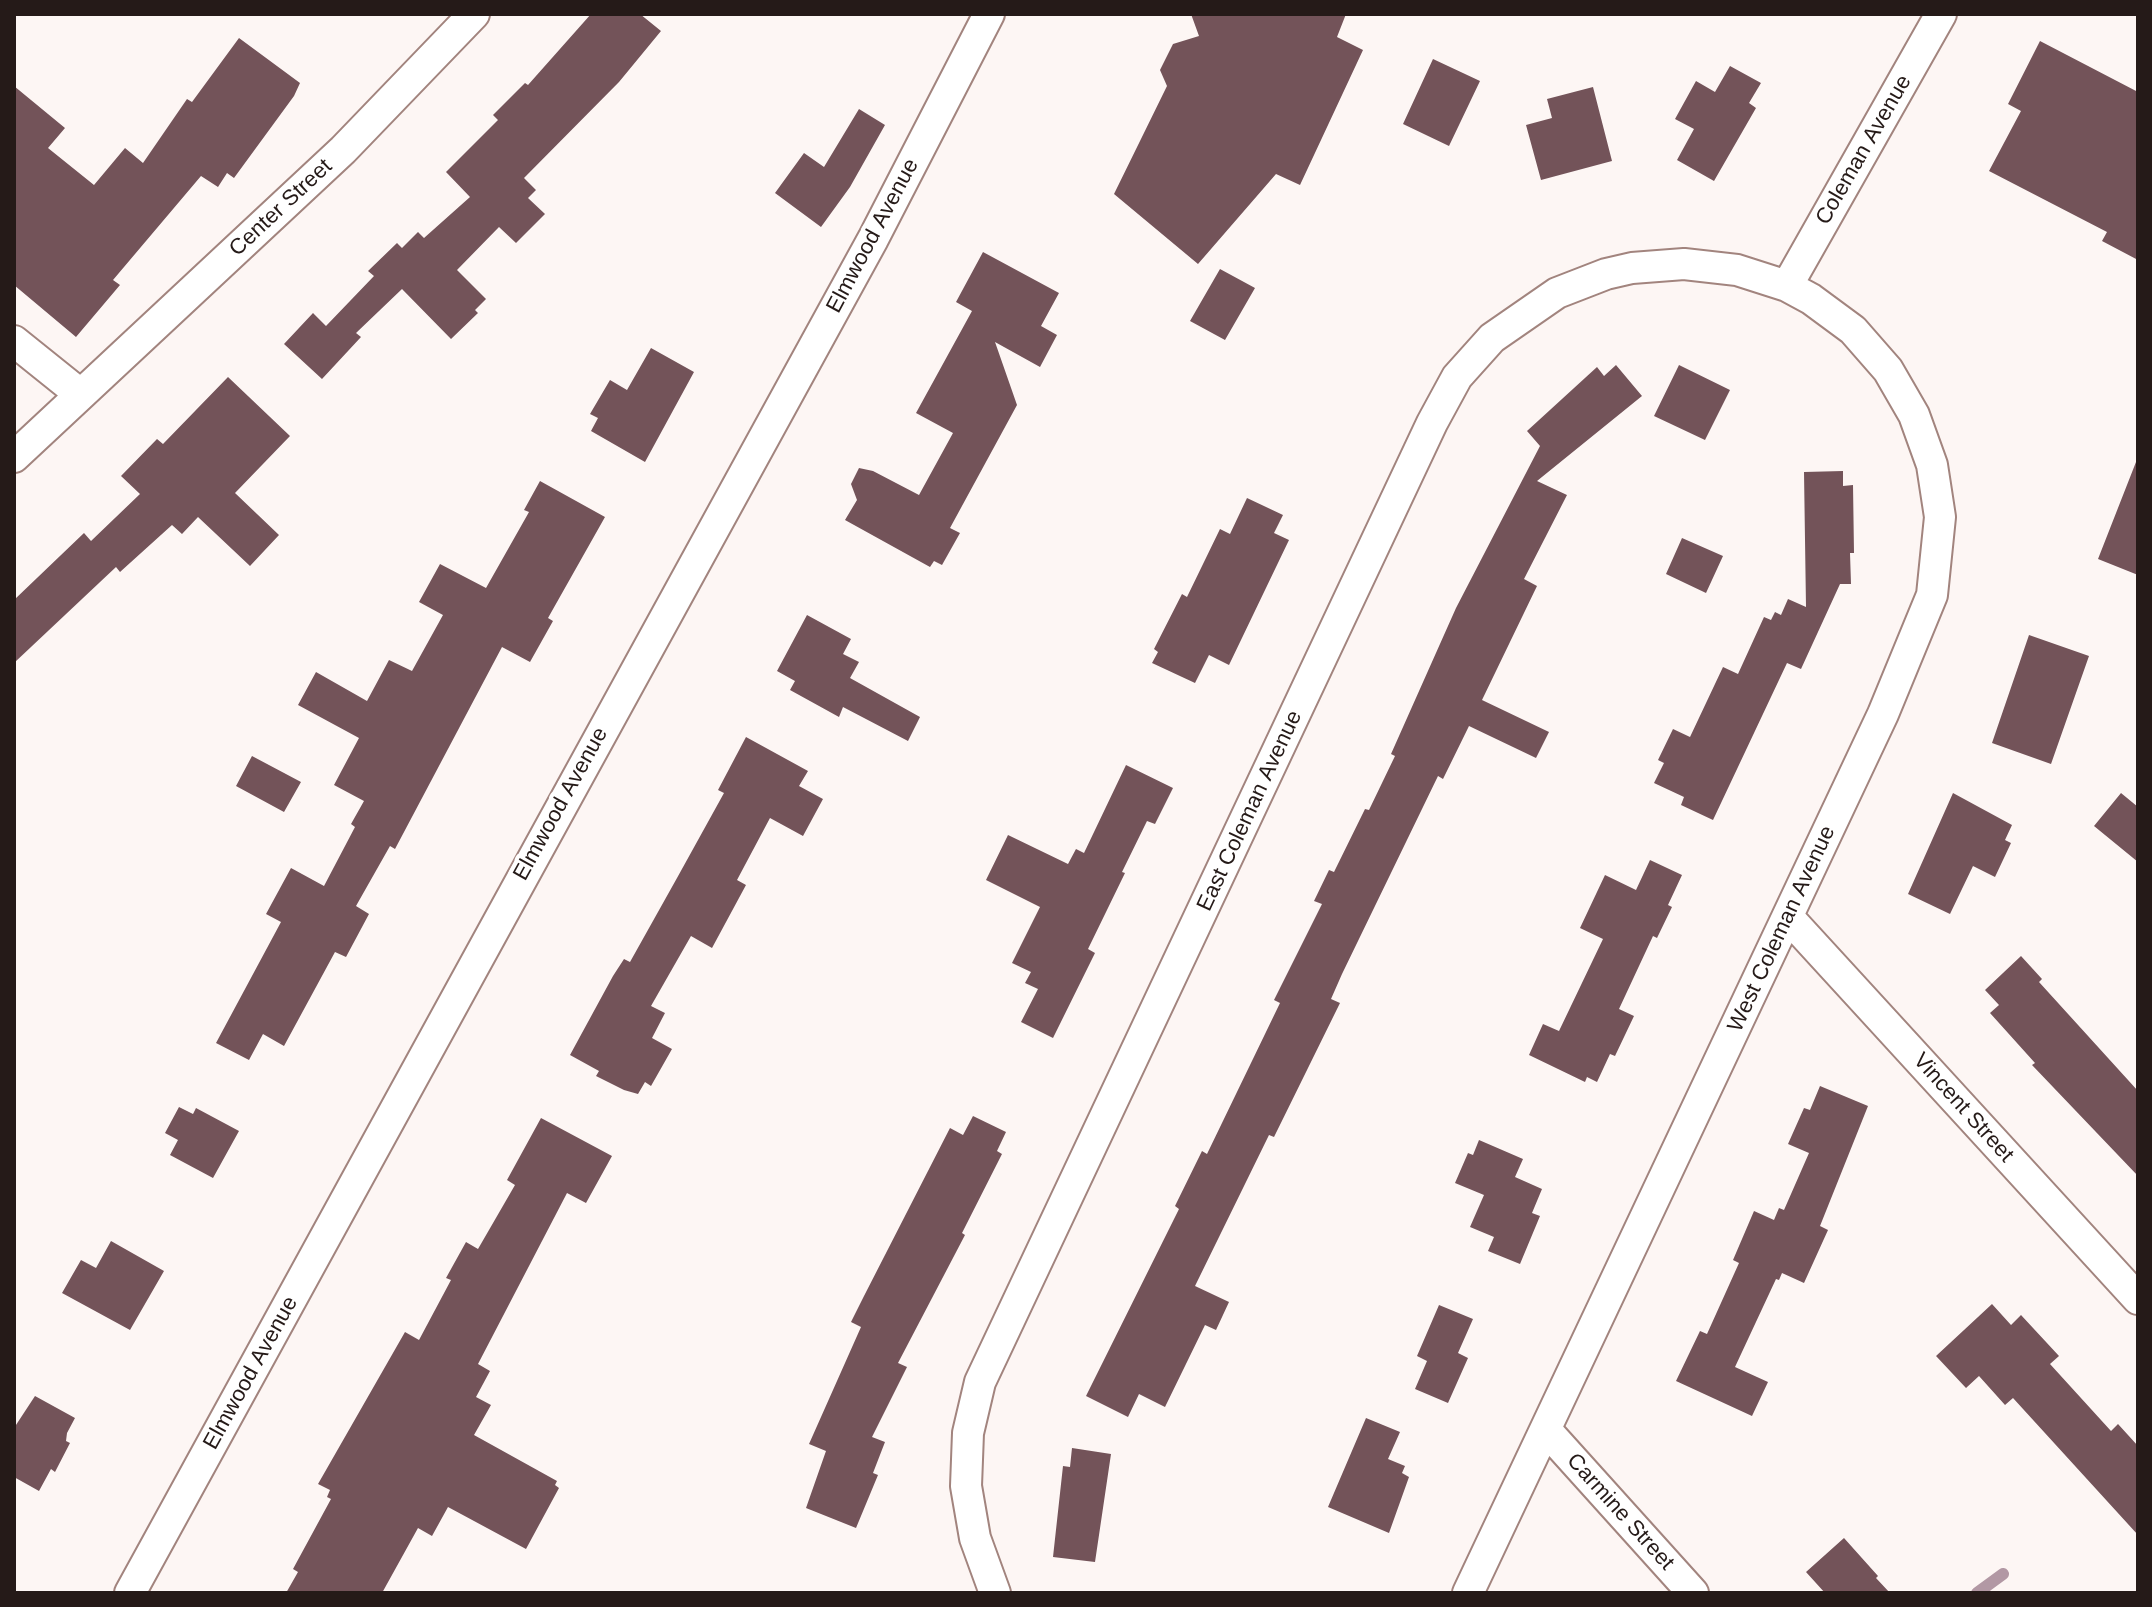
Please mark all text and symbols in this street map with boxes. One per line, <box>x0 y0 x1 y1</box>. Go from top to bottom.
street label: Coleman Avenue <box>1810 70 1918 230</box>
street label: Center Street <box>224 154 338 262</box>
street label: Elmwood Avenue <box>821 154 925 318</box>
street label: East Coleman Avenue <box>1192 706 1308 916</box>
street label: Elmwood Avenue <box>508 723 614 885</box>
street label: West Coleman Avenue <box>1723 822 1841 1036</box>
street label: Vincent Street <box>1907 1048 2019 1168</box>
street label: Elmwood Avenue <box>198 1292 304 1454</box>
street label: Carmine Street <box>1561 1448 1679 1576</box>

